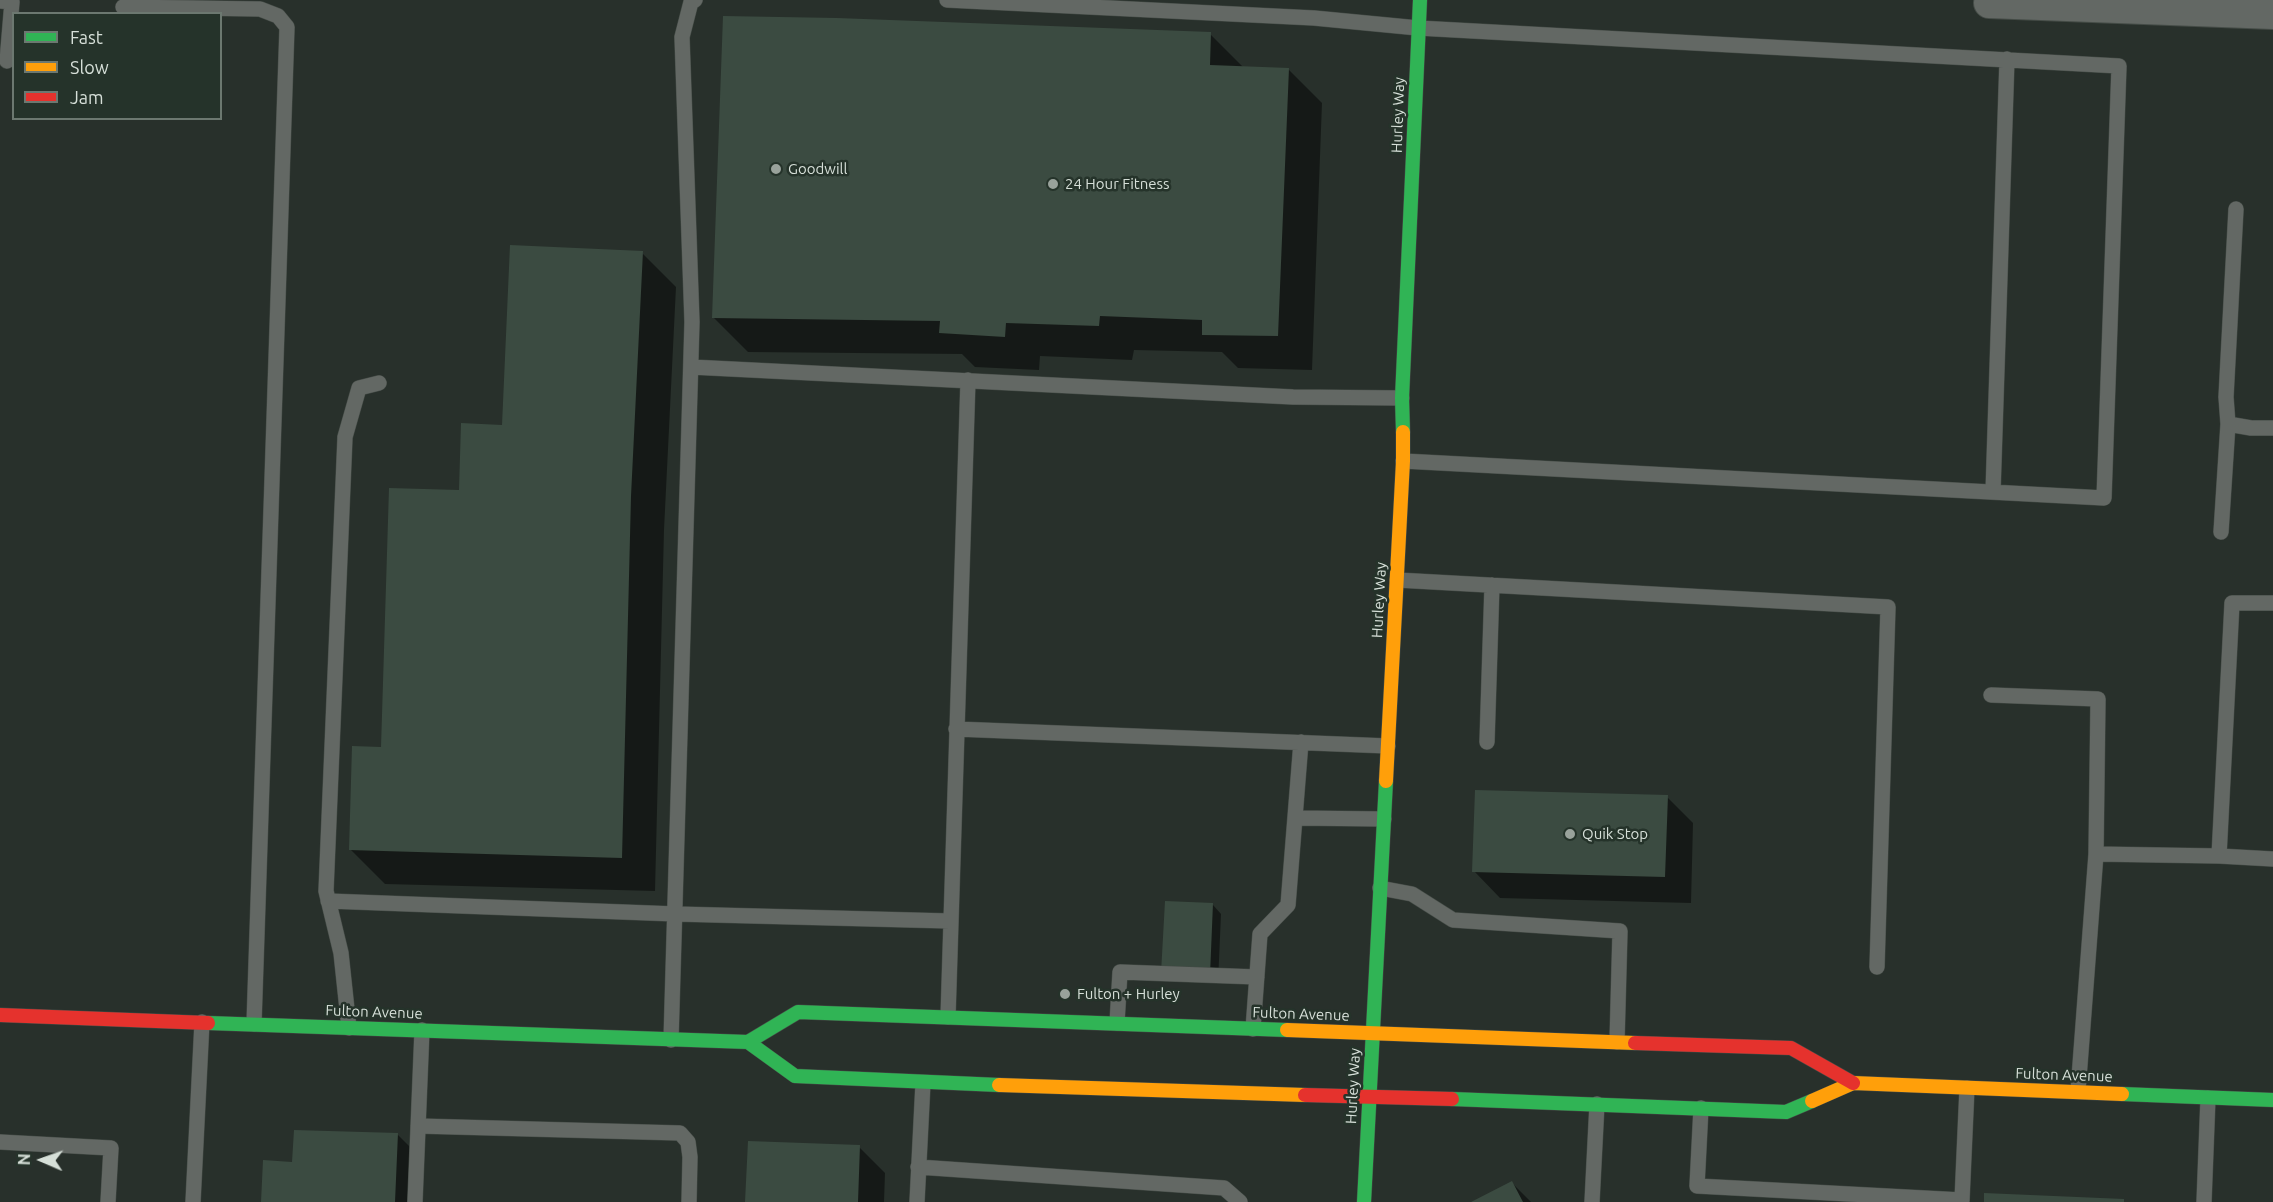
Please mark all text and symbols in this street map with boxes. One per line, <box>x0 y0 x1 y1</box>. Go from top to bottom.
legend <box>12 12 222 120</box>
text: Fast <box>70 27 103 47</box>
text: Slow <box>70 57 109 77</box>
street label: Hurley Way <box>1388 77 1408 153</box>
text: Jam <box>70 87 104 107</box>
place label: Goodwill <box>788 160 847 178</box>
marker: Goodwill <box>769 162 783 176</box>
place label: 24 Hour Fitness <box>1065 175 1170 193</box>
marker: 24 Hour Fitness <box>1046 177 1060 191</box>
street label: Hurley Way <box>1368 562 1390 638</box>
place label: Quik Stop <box>1582 825 1648 843</box>
marker: Quik Stop <box>1563 827 1577 841</box>
place label: Fulton + Hurley <box>1077 985 1180 1003</box>
marker: Fulton + Hurley <box>1058 987 1072 1001</box>
street label: Fulton Avenue <box>325 1001 423 1023</box>
street label: Fulton Avenue <box>1252 1003 1350 1025</box>
street label: Hurley Way <box>1342 1048 1364 1124</box>
street label: Fulton Avenue <box>2015 1064 2113 1086</box>
north arrow <box>12 1130 72 1190</box>
text: N <box>15 1153 33 1166</box>

